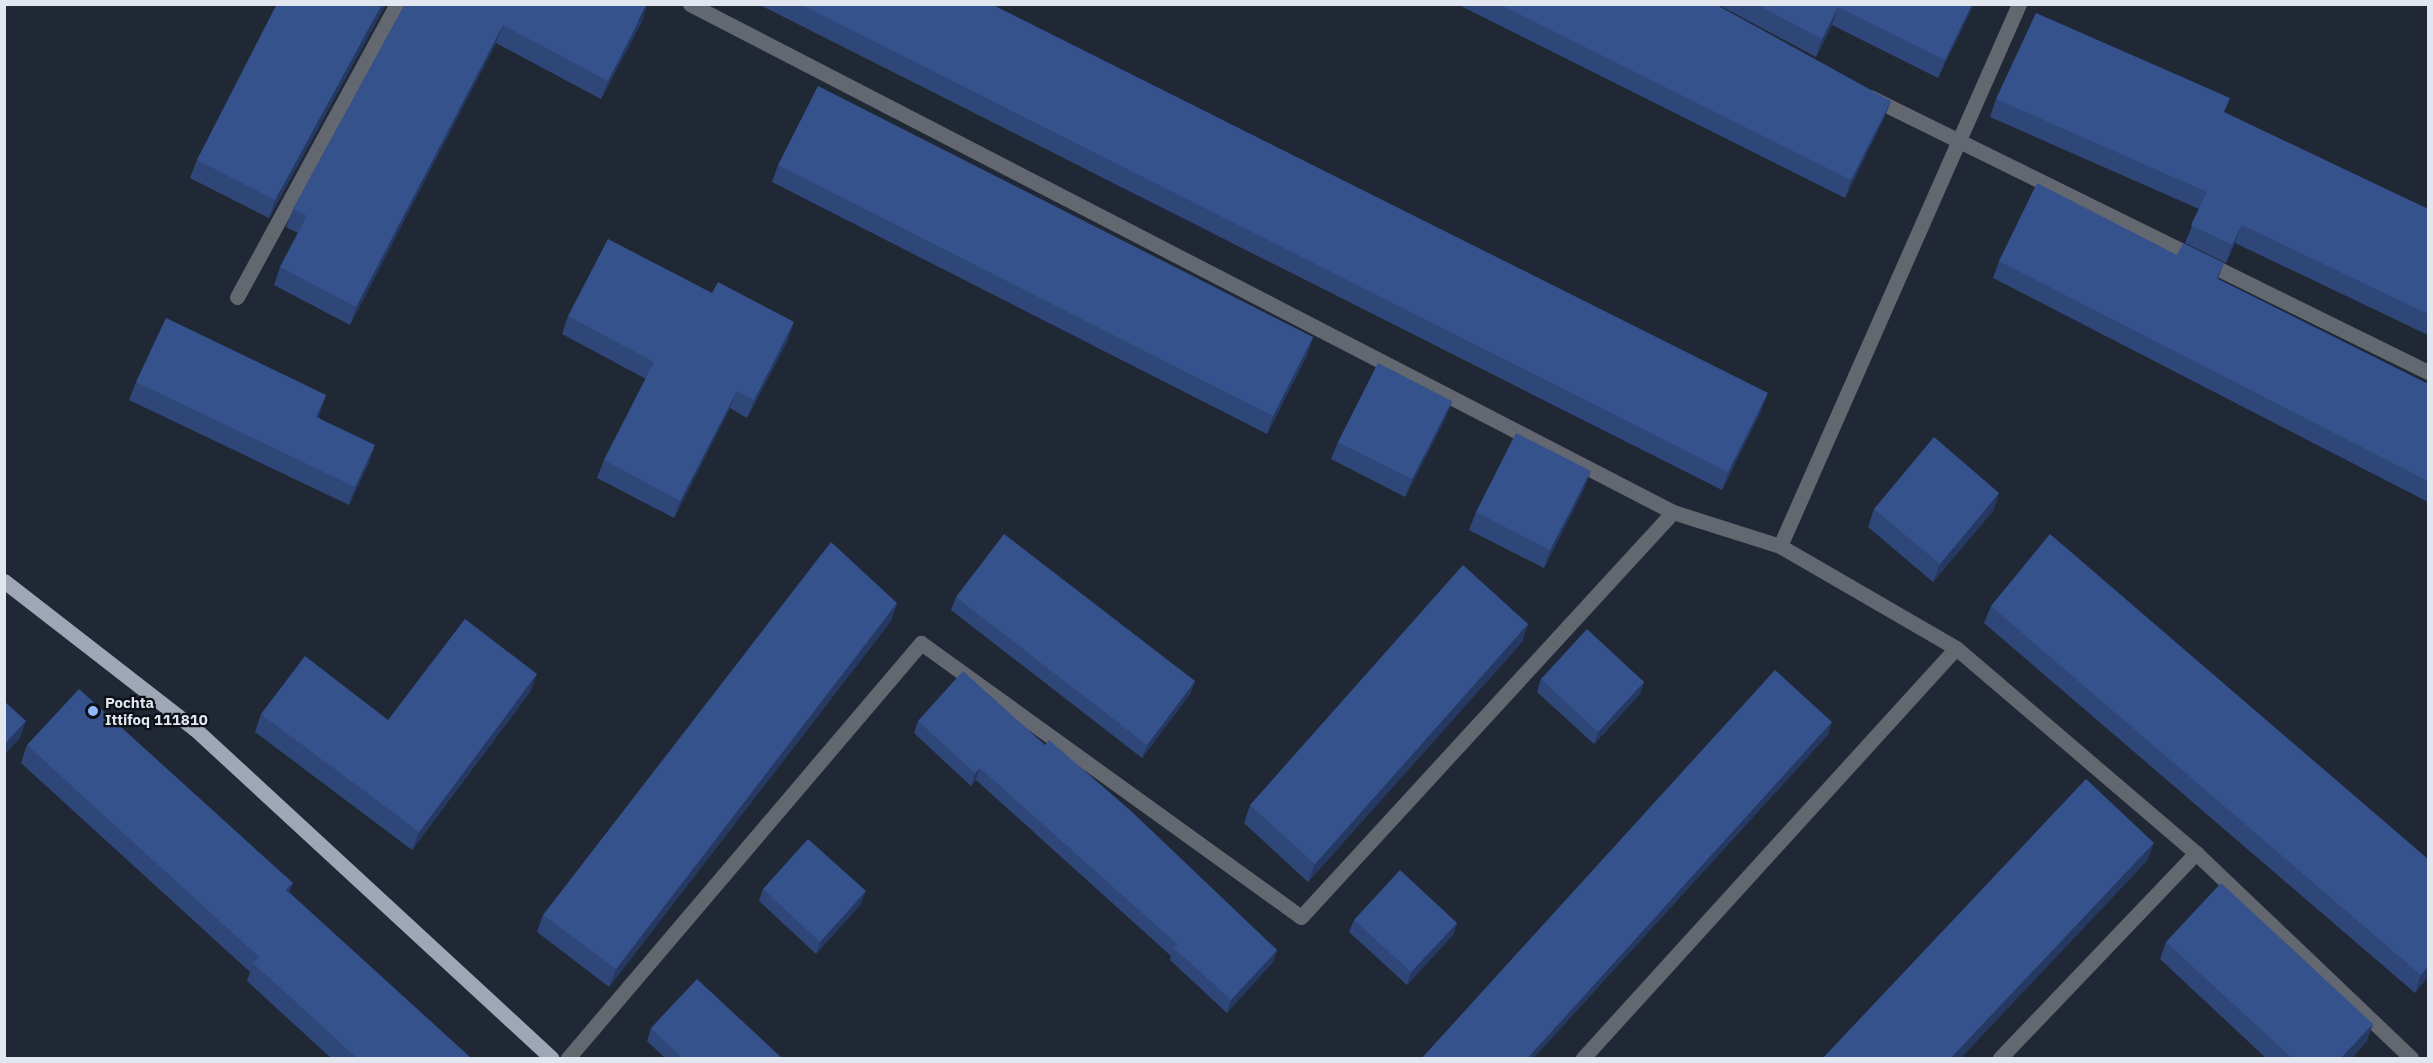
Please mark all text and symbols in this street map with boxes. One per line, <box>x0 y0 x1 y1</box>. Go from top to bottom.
place label: Pochta Ittifoq 111810 <box>105 693 208 728</box>
marker: Pochta Ittifoq 111810 <box>86 704 100 718</box>

